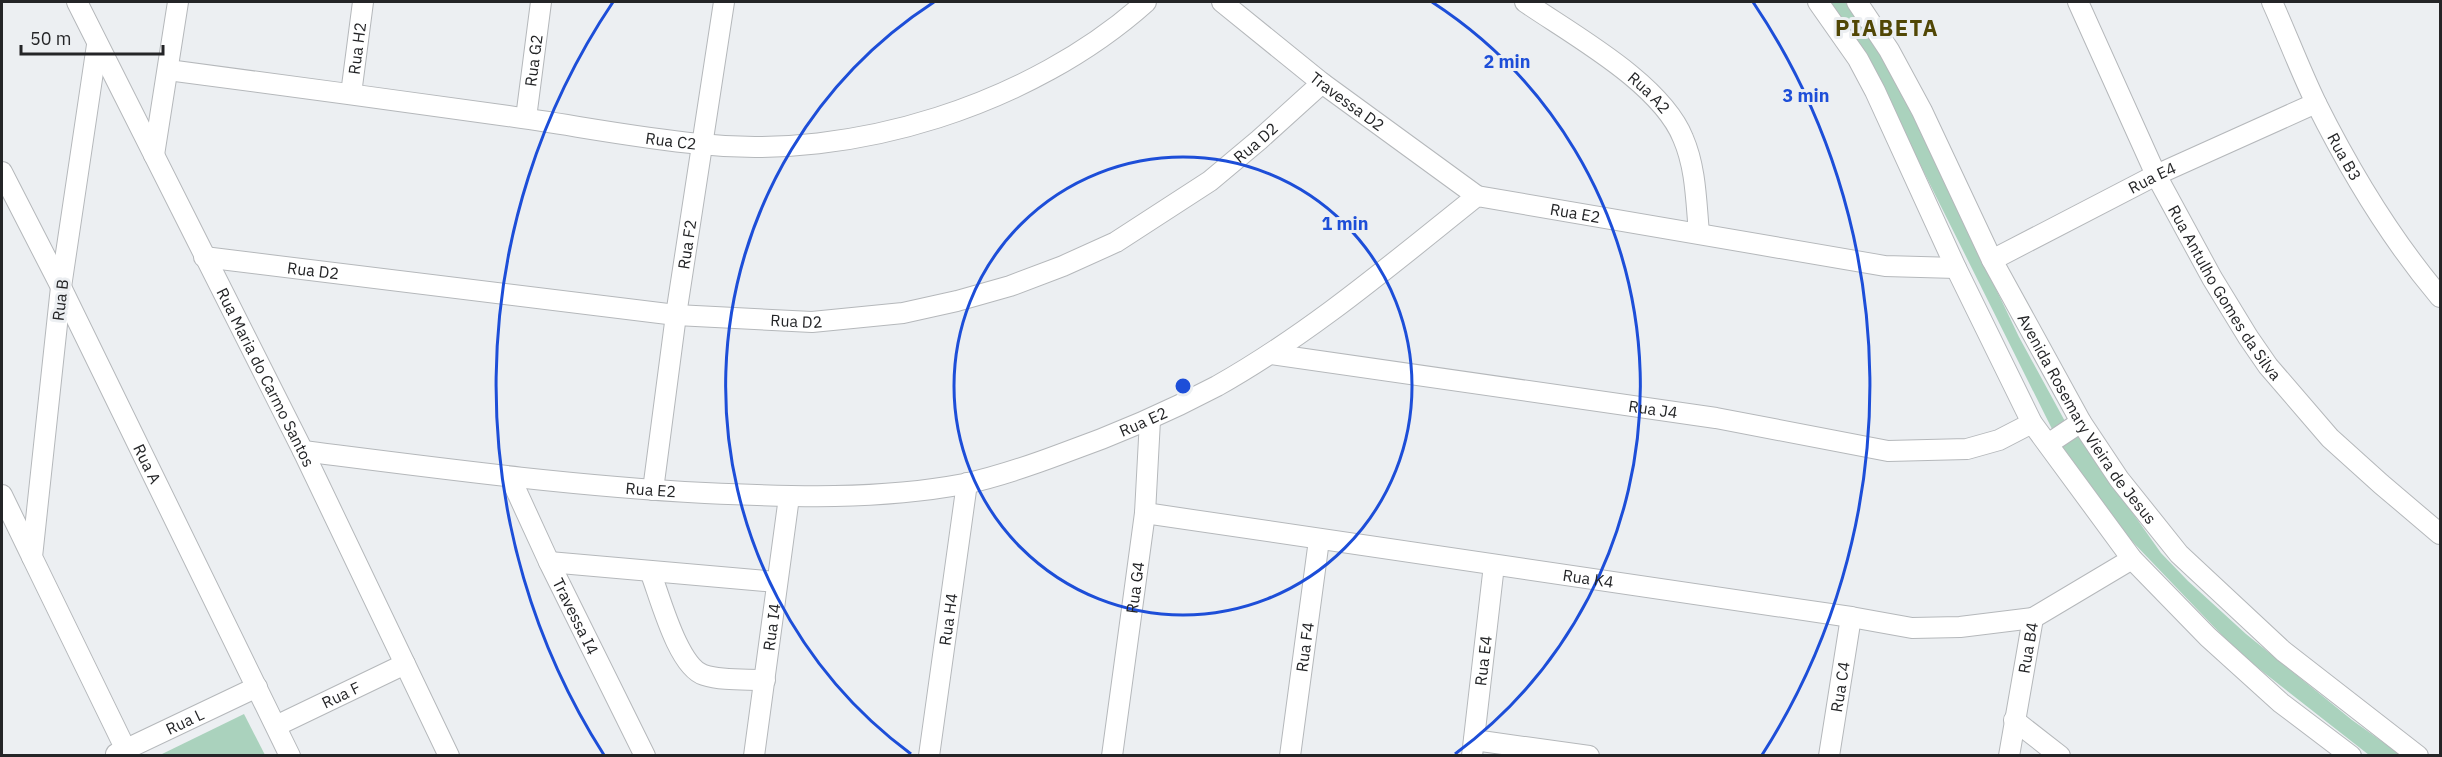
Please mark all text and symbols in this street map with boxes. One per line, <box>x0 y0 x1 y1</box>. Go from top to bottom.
district label: PIABETA <box>1835 13 1939 42</box>
scale bar <box>21 18 164 56</box>
street label: Rua H2 <box>344 21 370 76</box>
text: 50 m <box>30 27 72 50</box>
street label: Rua G2 <box>520 33 547 88</box>
text: 2 min <box>1483 50 1531 73</box>
street label: Travessa D2 <box>1306 67 1389 135</box>
street label: Rua A2 <box>1624 67 1675 117</box>
text: 3 min <box>1782 84 1830 107</box>
street label: Rua D2 <box>1229 118 1282 167</box>
street label: Rua C2 <box>644 128 698 154</box>
street label: Rua B3 <box>2323 129 2366 184</box>
street label: Rua E4 <box>2125 157 2179 198</box>
street label: Rua E2 <box>1549 199 1602 227</box>
street label: Rua Antulho Gomes da Silva <box>2164 201 2286 385</box>
text: 1 min <box>1321 212 1369 235</box>
street label: Rua F2 <box>673 218 701 271</box>
street label: Rua D2 <box>286 257 340 284</box>
street label: Rua B <box>48 278 72 322</box>
street label: Rua Maria do Carmo Santos <box>212 284 319 470</box>
street label: Rua D2 <box>770 310 823 332</box>
street label: Avenida Rosemary Vieira de Jesus <box>2013 310 2161 528</box>
centre of rings <box>1173 376 1193 396</box>
street label: Rua J4 <box>1627 396 1679 422</box>
street label: Rua E2 <box>1116 402 1170 441</box>
street label: Rua A <box>129 441 166 487</box>
street label: Rua E2 <box>625 478 677 501</box>
street label: Rua G4 <box>1121 560 1148 615</box>
street label: Rua K4 <box>1561 565 1615 592</box>
street label: Travessa I4 <box>548 575 603 658</box>
street label: Rua H4 <box>934 592 962 647</box>
street label: Rua I4 <box>758 602 785 652</box>
street label: Rua B4 <box>2014 620 2042 675</box>
street label: Rua F4 <box>1291 621 1318 673</box>
street label: Rua E4 <box>1470 634 1496 687</box>
street label: Rua C4 <box>1826 660 1854 714</box>
street label: Rua F <box>318 677 364 713</box>
street label: Rua L <box>162 704 207 739</box>

